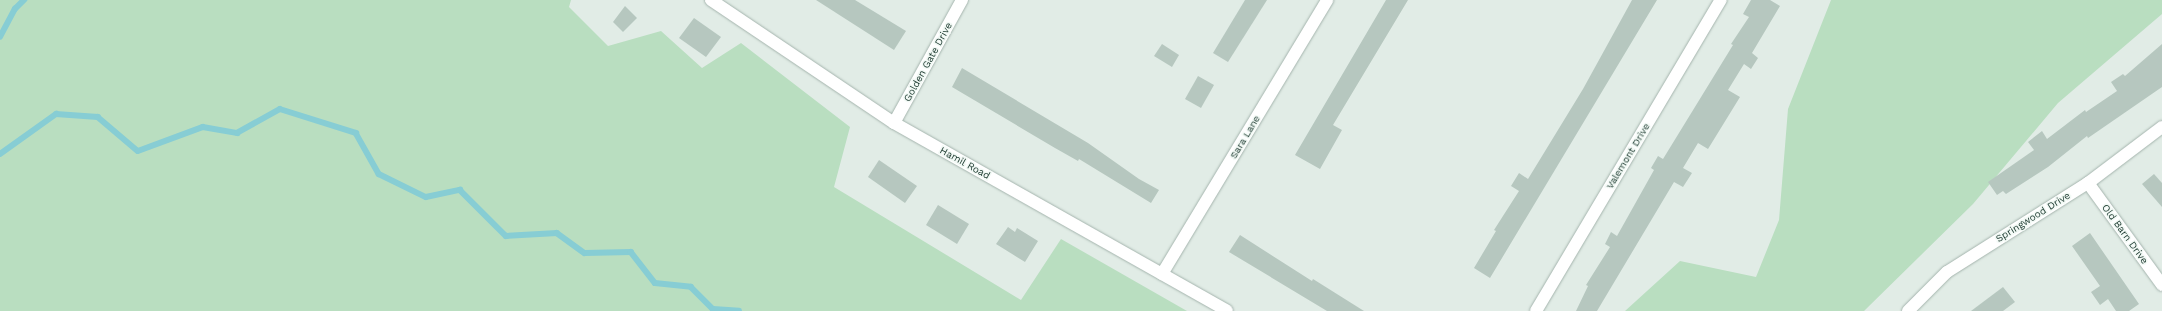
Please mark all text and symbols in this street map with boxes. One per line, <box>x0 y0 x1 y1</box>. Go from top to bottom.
street label: Golden Gate Drive <box>901 20 955 104</box>
street label: Sara Lane <box>1227 113 1263 161</box>
street label: Valemont Drive <box>1604 121 1652 191</box>
street label: Hamil Road <box>938 144 992 182</box>
street label: Springwood Drive <box>1994 189 2072 245</box>
street label: Old Barn Drive <box>2099 202 2151 266</box>

